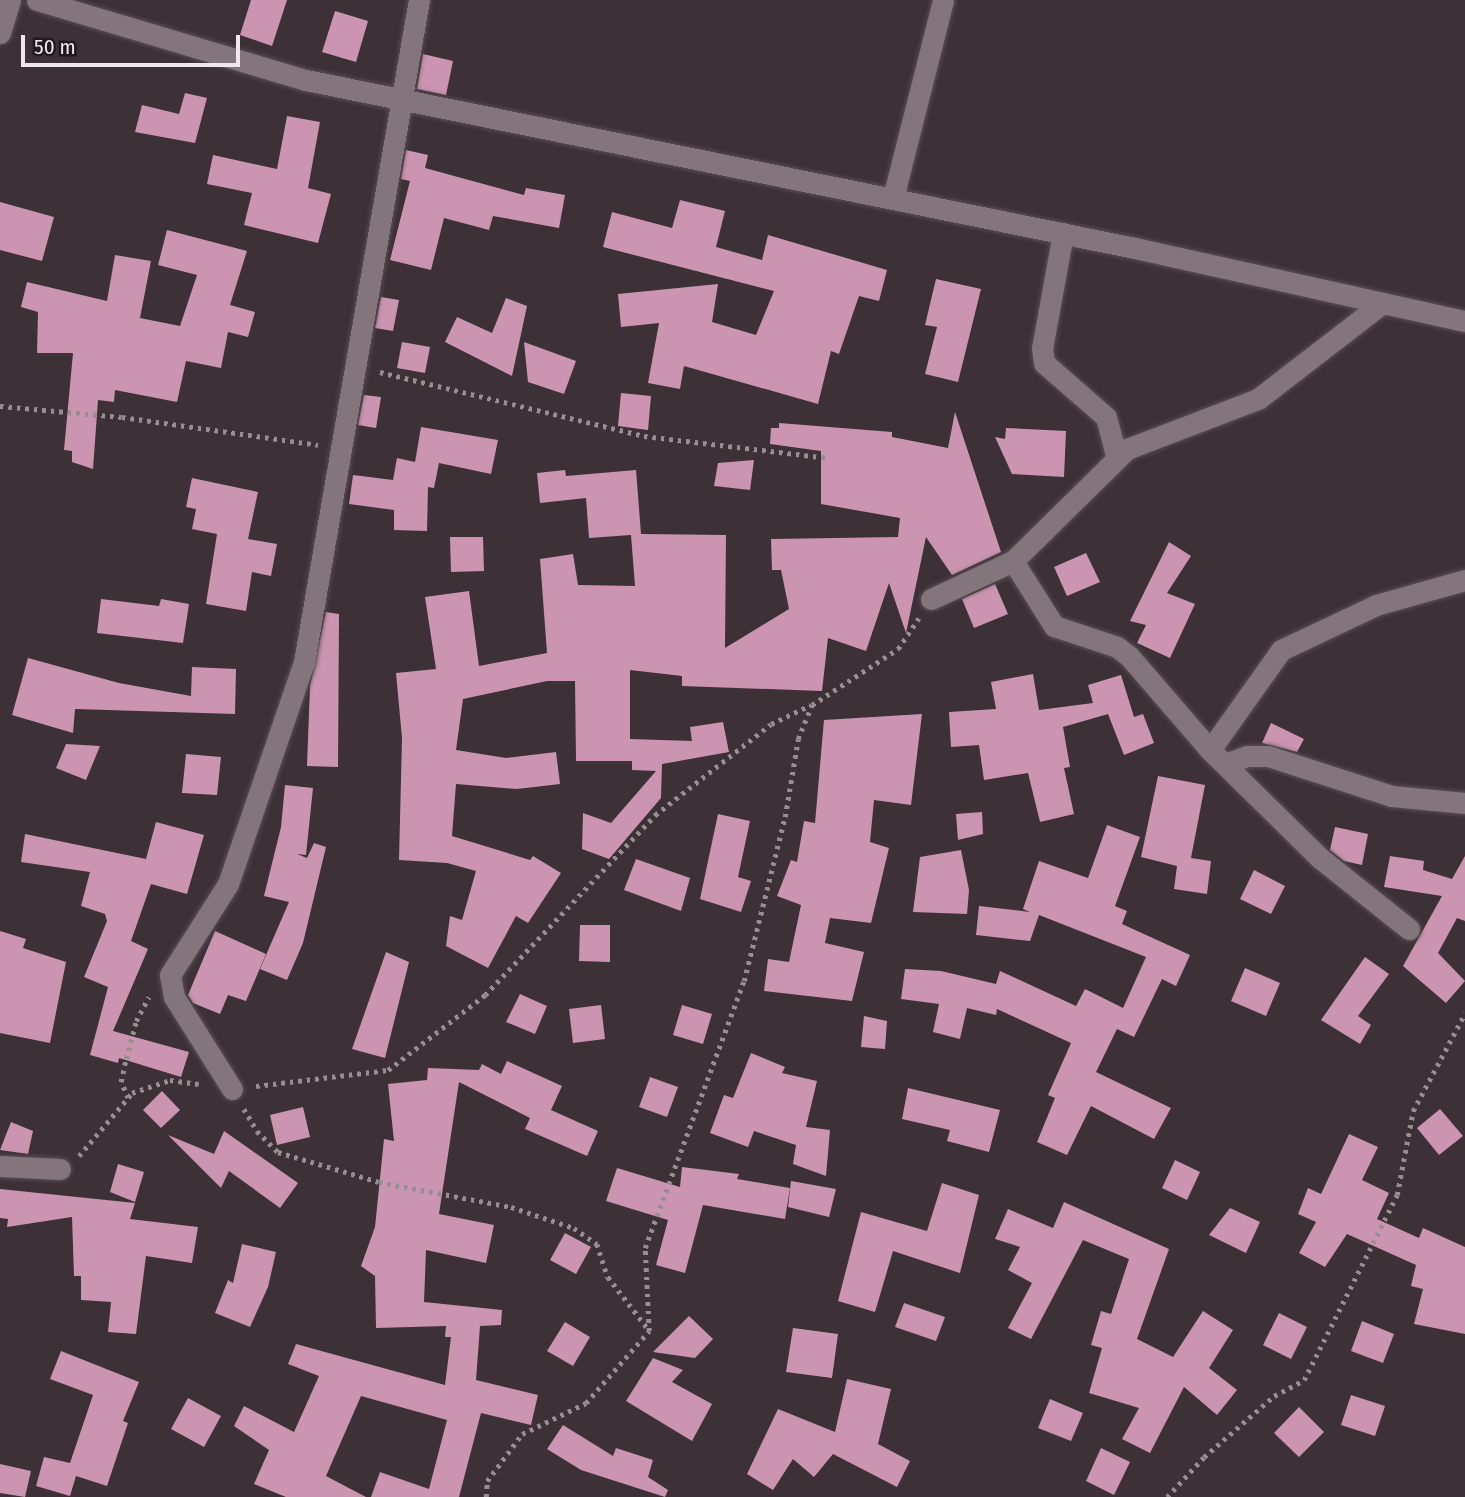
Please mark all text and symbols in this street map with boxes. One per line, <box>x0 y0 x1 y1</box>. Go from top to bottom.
scale bar <box>24 21 243 65</box>
text: 50 m <box>34 34 76 60</box>

